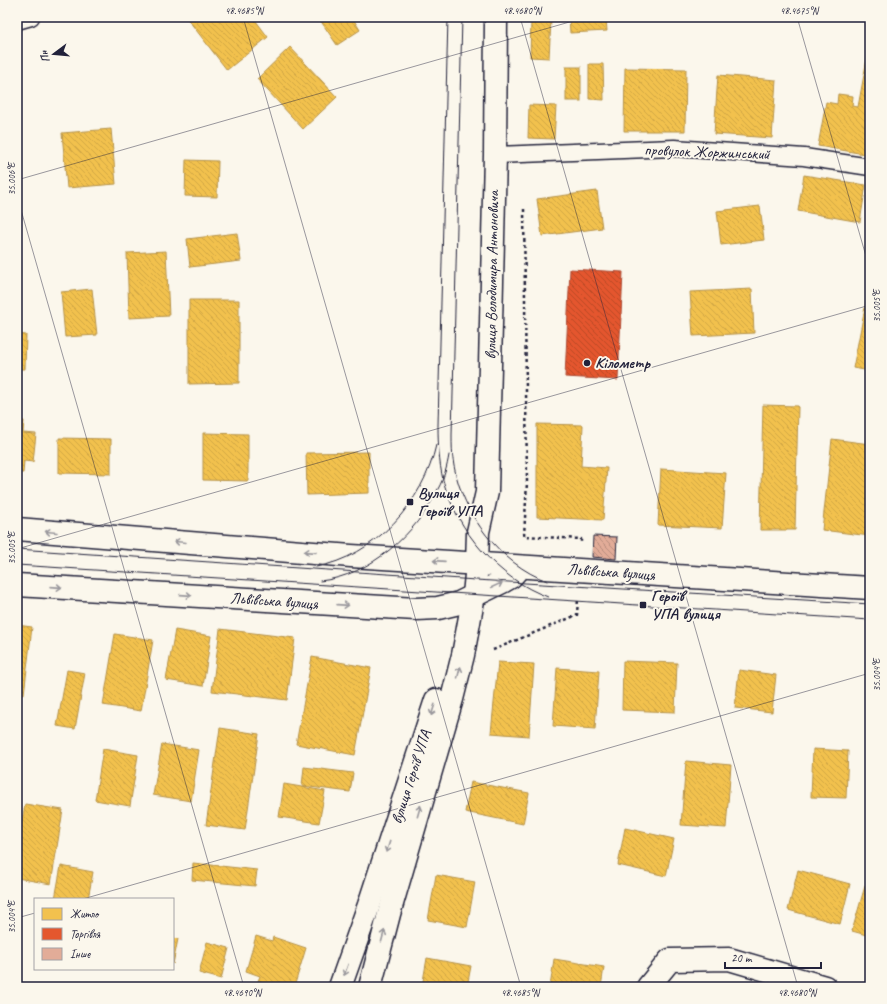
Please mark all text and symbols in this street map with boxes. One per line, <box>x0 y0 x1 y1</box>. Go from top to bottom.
text: 48.4685°N <box>225 4 265 17</box>
text: 48.4680°N <box>503 4 543 17</box>
text: 48.4675°N <box>780 4 820 17</box>
north arrow <box>34 34 74 74</box>
text: Пн <box>36 48 53 64</box>
street label: провулок Жоржинський <box>644 140 771 164</box>
text: 35.006°E <box>5 161 18 195</box>
street label: вулиця Володимира Антоновича <box>481 189 503 360</box>
text: 35.005°E <box>870 288 883 322</box>
place label: Кілометр <box>595 353 651 373</box>
marker: Кілометр <box>582 358 592 368</box>
place label: Вулиця Героїв УПА <box>418 483 484 521</box>
marker: Вулиця Героїв УПА <box>405 497 415 507</box>
one-way arrow <box>45 528 58 536</box>
text: 35.005°E <box>5 530 18 564</box>
one-way arrow <box>174 539 187 546</box>
one-way arrow <box>304 549 317 556</box>
one-way arrow <box>433 558 446 565</box>
street label: Львівська вулиця <box>566 559 657 585</box>
one-way arrow <box>490 581 502 588</box>
one-way arrow <box>49 584 62 591</box>
place label: Героїв УПА вулиця <box>651 586 722 624</box>
street label: Львівська вулиця <box>229 588 320 614</box>
one-way arrow <box>179 592 192 599</box>
marker: Героїв УПА вулиця <box>638 600 648 610</box>
one-way arrow <box>336 601 349 609</box>
text: 35.004°E <box>870 657 883 691</box>
one-way arrow <box>455 666 463 679</box>
one-way arrow <box>429 703 436 716</box>
street label: вулиця Героїв УПА <box>386 727 436 826</box>
one-way arrow <box>416 804 423 817</box>
one-way arrow <box>384 840 391 853</box>
legend <box>34 898 174 970</box>
text: 35.004°E <box>5 899 18 933</box>
text: Житло <box>70 906 100 922</box>
text: Торгівля <box>70 926 101 942</box>
one-way arrow <box>380 929 388 942</box>
scale bar <box>725 944 821 970</box>
text: Інше <box>70 946 91 962</box>
text: 20 m <box>731 950 753 966</box>
one-way arrow <box>341 963 349 975</box>
text: 48.4690°N <box>223 986 263 999</box>
text: 48.4685°N <box>501 986 541 999</box>
text: 48.4680°N <box>778 986 818 999</box>

